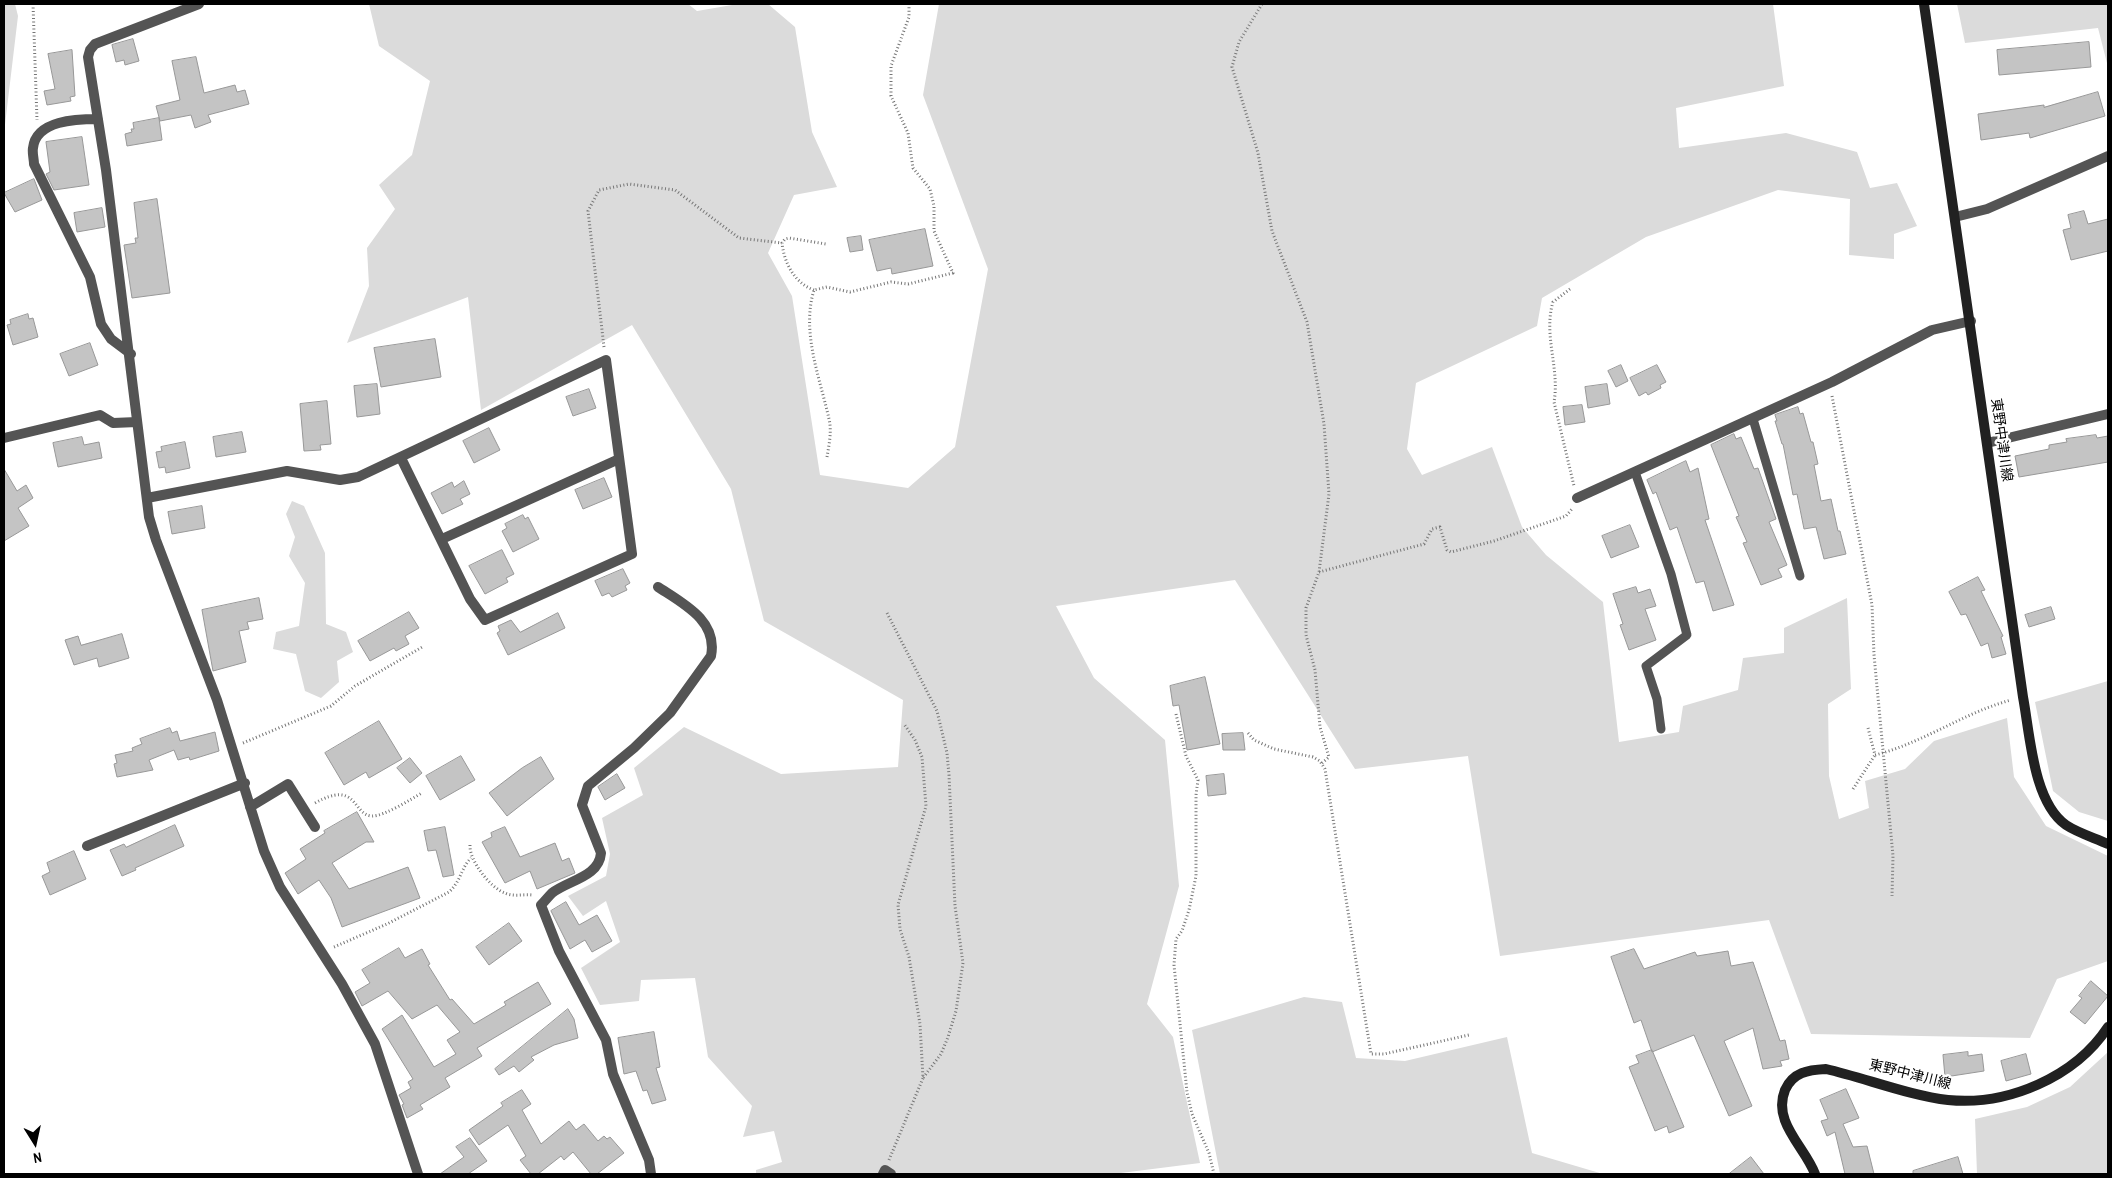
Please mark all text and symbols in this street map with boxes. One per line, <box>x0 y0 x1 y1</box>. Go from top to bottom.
street label: 東野中津川線 <box>1987 397 2015 483</box>
street label: 東野中津川線 <box>1867 1057 1953 1093</box>
north arrow <box>10 1118 60 1168</box>
text: N <box>32 1148 43 1167</box>

